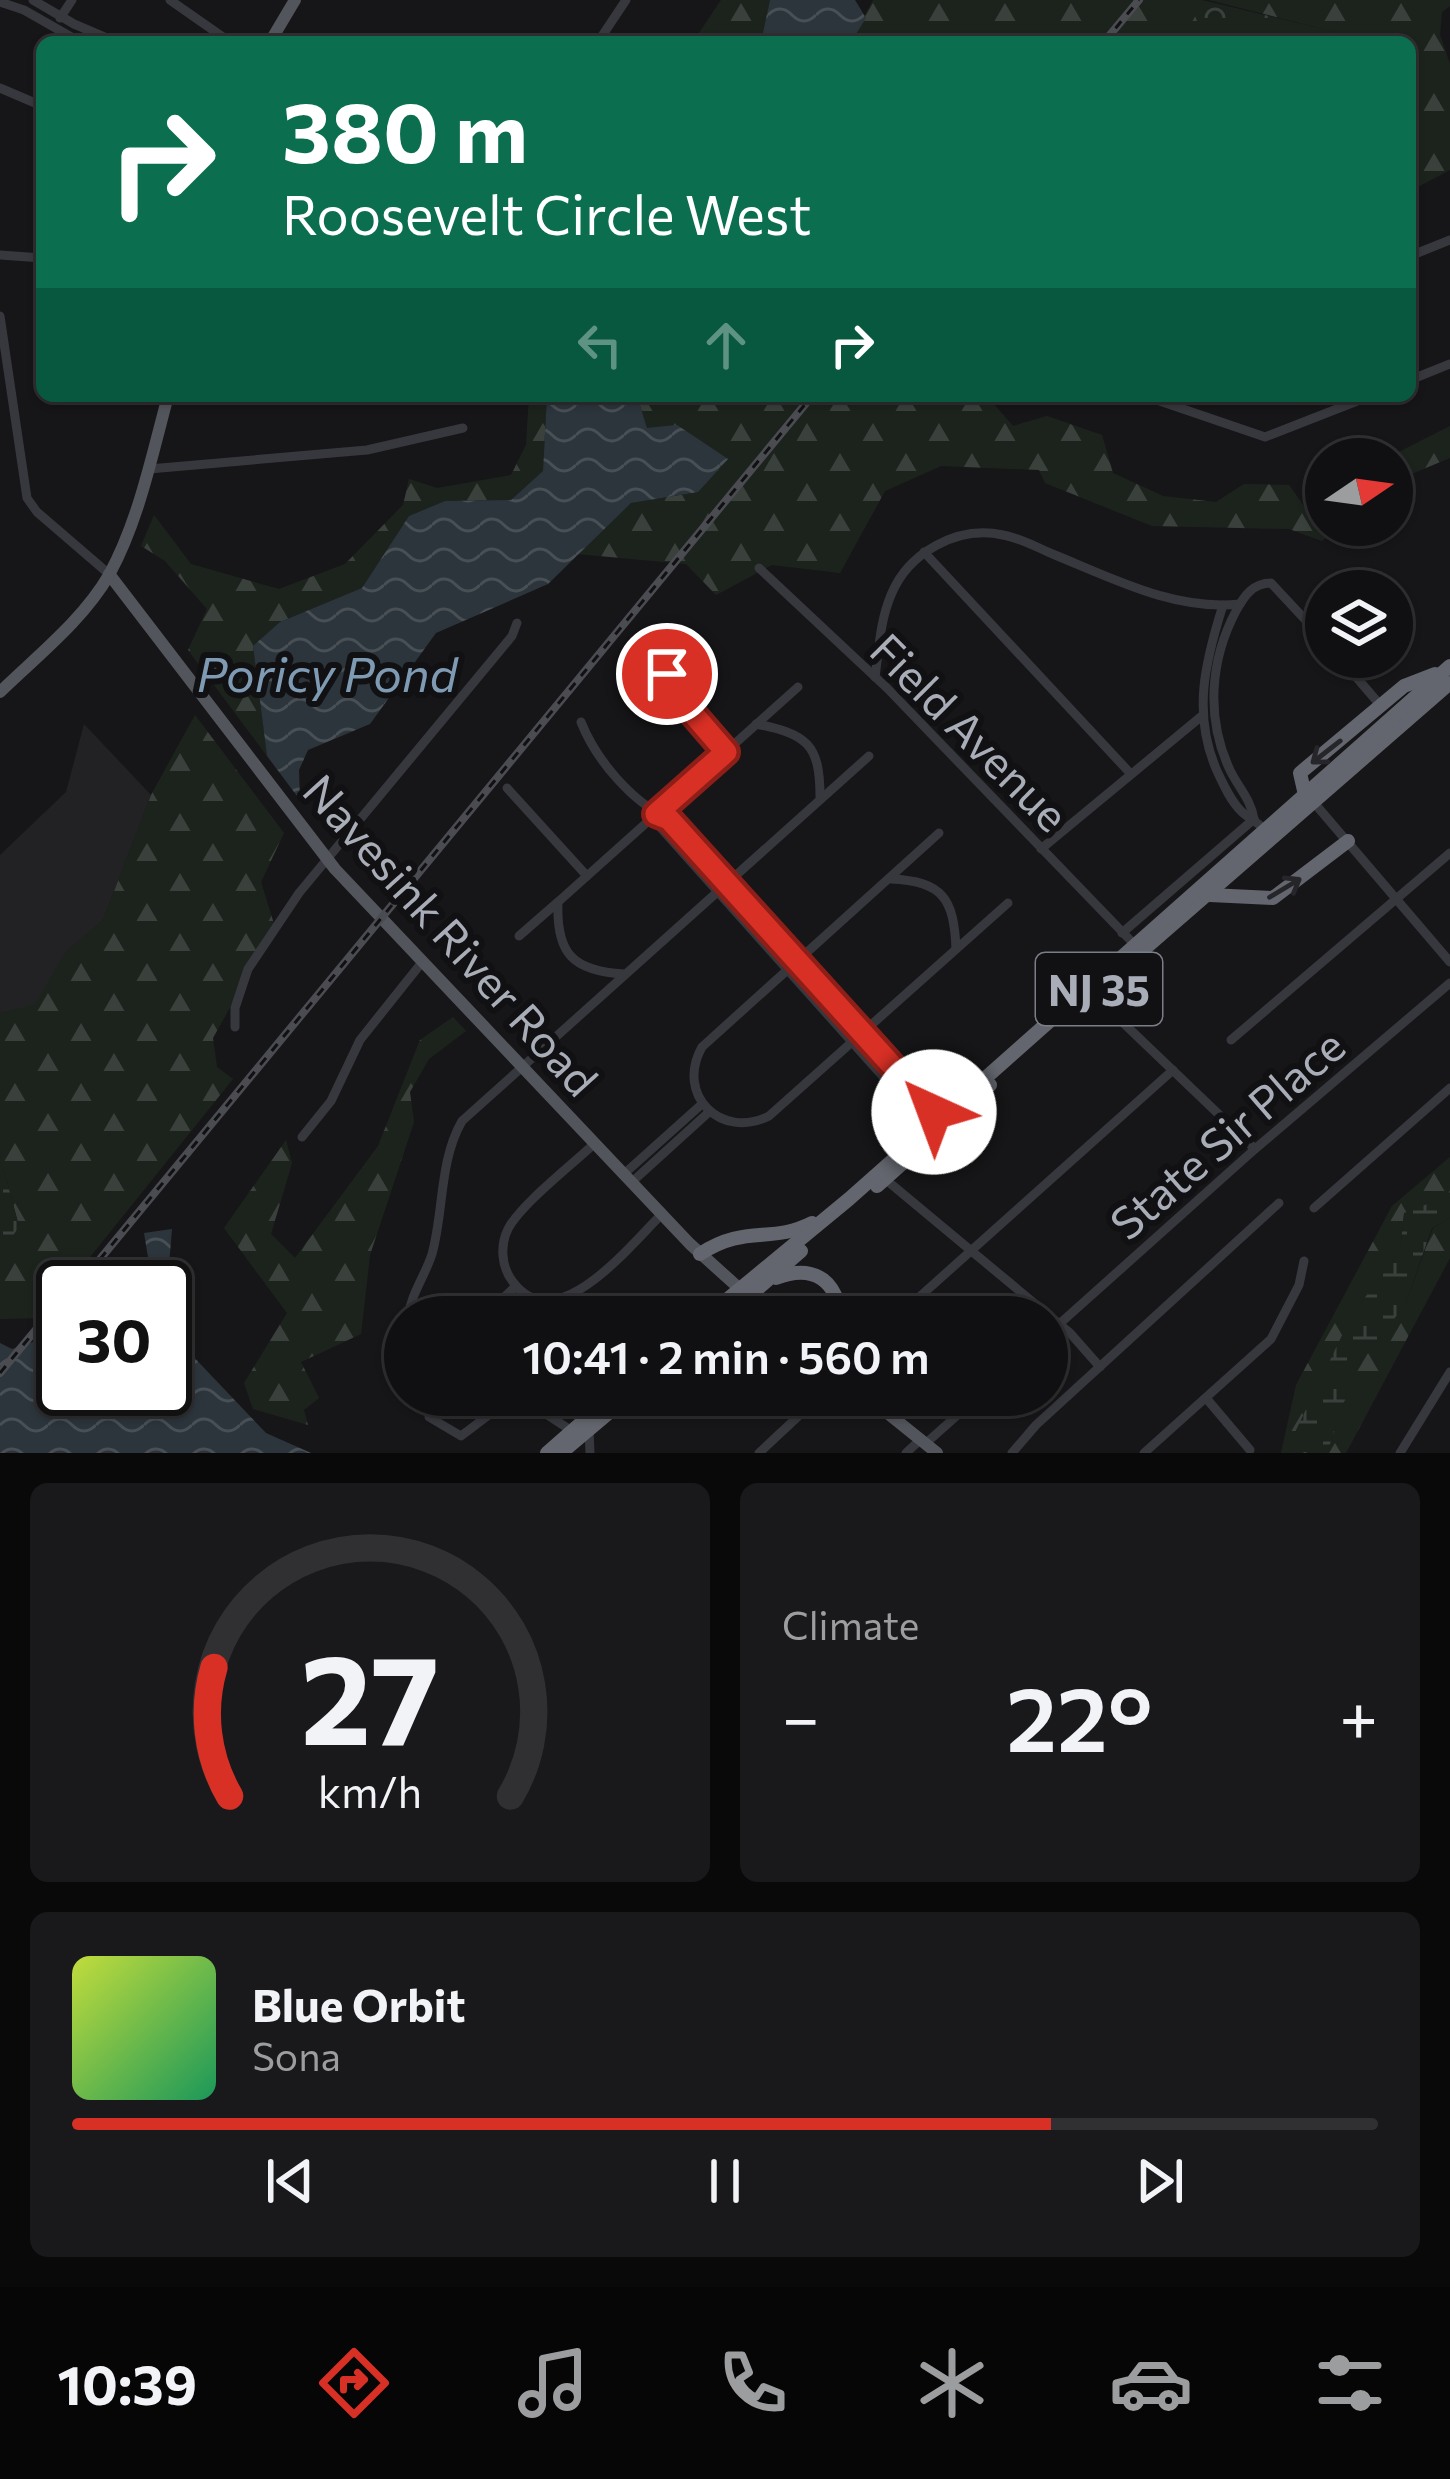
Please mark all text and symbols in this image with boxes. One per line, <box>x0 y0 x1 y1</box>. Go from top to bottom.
text: 380 m <box>282 78 528 180</box>
icon: right <box>84 84 240 240</box>
text: Roosevelt Circle West <box>282 180 811 246</box>
icon: left <box>567 312 633 378</box>
icon: ahead <box>693 312 759 378</box>
icon: right <box>819 312 885 378</box>
north arrow <box>1305 438 1413 546</box>
map controls <box>1305 438 1413 678</box>
button: layers <box>1305 570 1413 678</box>
street label: Field Avenue <box>861 621 1081 841</box>
pin <box>616 623 718 725</box>
icon: arrive <box>634 641 700 707</box>
water label: Poricy Pond <box>197 643 459 702</box>
one-way arrow <box>1311 739 1343 765</box>
street label: Navesink River Road <box>293 762 611 1106</box>
one-way arrow <box>1267 875 1302 899</box>
road number: NJ 35 <box>1036 953 1162 1025</box>
street label: State Sir Place <box>1098 1016 1354 1250</box>
position arrow <box>871 1049 997 1175</box>
speed limit sign: 30 <box>36 1260 192 1416</box>
text: 10:41 · 2 min · 560 m <box>522 1328 930 1383</box>
text: Climate <box>782 1600 919 1648</box>
text: 27 <box>301 1618 439 1771</box>
text: 22° <box>1006 1660 1153 1771</box>
text: − <box>782 1675 820 1756</box>
text: + <box>1339 1675 1378 1756</box>
text: km/h <box>318 1763 422 1816</box>
text: Blue Orbit <box>252 1976 465 2031</box>
text: Sona <box>252 2031 341 2079</box>
icon: previous <box>257 2148 323 2214</box>
icon: pause <box>692 2148 758 2214</box>
icon: next <box>1127 2148 1193 2214</box>
icon: directions <box>312 2341 396 2425</box>
icon: music <box>511 2341 595 2425</box>
icon: phone <box>711 2341 795 2425</box>
icon: climate <box>910 2341 994 2425</box>
icon: car <box>1109 2341 1193 2425</box>
icon: filters <box>1308 2341 1392 2425</box>
text: 10:39 <box>58 2350 197 2416</box>

